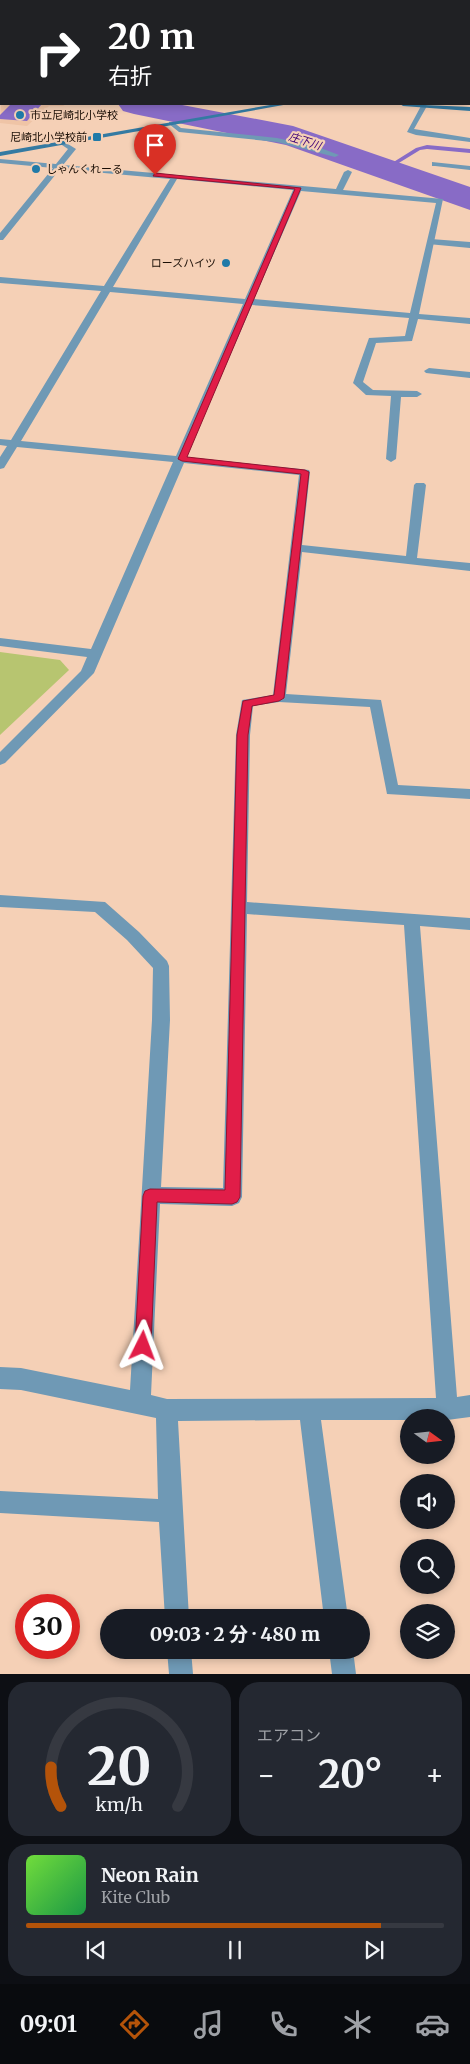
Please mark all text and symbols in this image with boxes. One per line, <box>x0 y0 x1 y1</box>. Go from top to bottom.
text: 20 m <box>108 15 195 59</box>
icon: right <box>25 20 90 85</box>
text: 右折 <box>108 62 152 90</box>
place label: 市立尼崎北小学校 <box>30 108 118 122</box>
marker: 市立尼崎北小学校 <box>14 109 26 121</box>
pin <box>134 124 176 175</box>
water label: 庄下川 <box>287 129 324 153</box>
place label: 尼崎北小学校前 <box>10 130 87 144</box>
marker: 尼崎北小学校前 <box>91 131 103 143</box>
icon: arrive <box>141 131 169 159</box>
place label: しゃんくれーる <box>46 162 123 176</box>
marker: しゃんくれーる <box>30 163 42 175</box>
place label: ローズハイツ <box>151 256 216 270</box>
marker: ローズハイツ <box>220 257 232 269</box>
position arrow <box>116 1319 168 1371</box>
north arrow <box>400 1409 455 1464</box>
map controls <box>400 1409 455 1659</box>
button: sound <box>400 1474 455 1529</box>
button: search <box>400 1539 455 1594</box>
speed limit sign: 30 <box>15 1594 80 1659</box>
button: layers <box>400 1604 455 1659</box>
text: 09:03 · 2 分 · 480 m <box>150 1622 320 1646</box>
text: エアコン <box>257 1725 321 1745</box>
text: 20 <box>87 1734 152 1799</box>
text: 20° <box>318 1751 383 1798</box>
text: − <box>257 1757 276 1793</box>
text: + <box>425 1757 444 1793</box>
text: km/h <box>96 1793 143 1816</box>
text: Neon Rain <box>101 1863 199 1887</box>
text: Kite Club <box>101 1887 170 1907</box>
icon: previous <box>82 1936 110 1964</box>
icon: pause <box>221 1936 249 1964</box>
icon: next <box>360 1936 388 1964</box>
icon: directions <box>117 2007 152 2042</box>
icon: music <box>191 2007 226 2042</box>
icon: phone <box>266 2007 301 2042</box>
icon: climate <box>340 2007 375 2042</box>
icon: car <box>415 2007 450 2042</box>
text: 09:01 <box>20 2010 77 2038</box>

